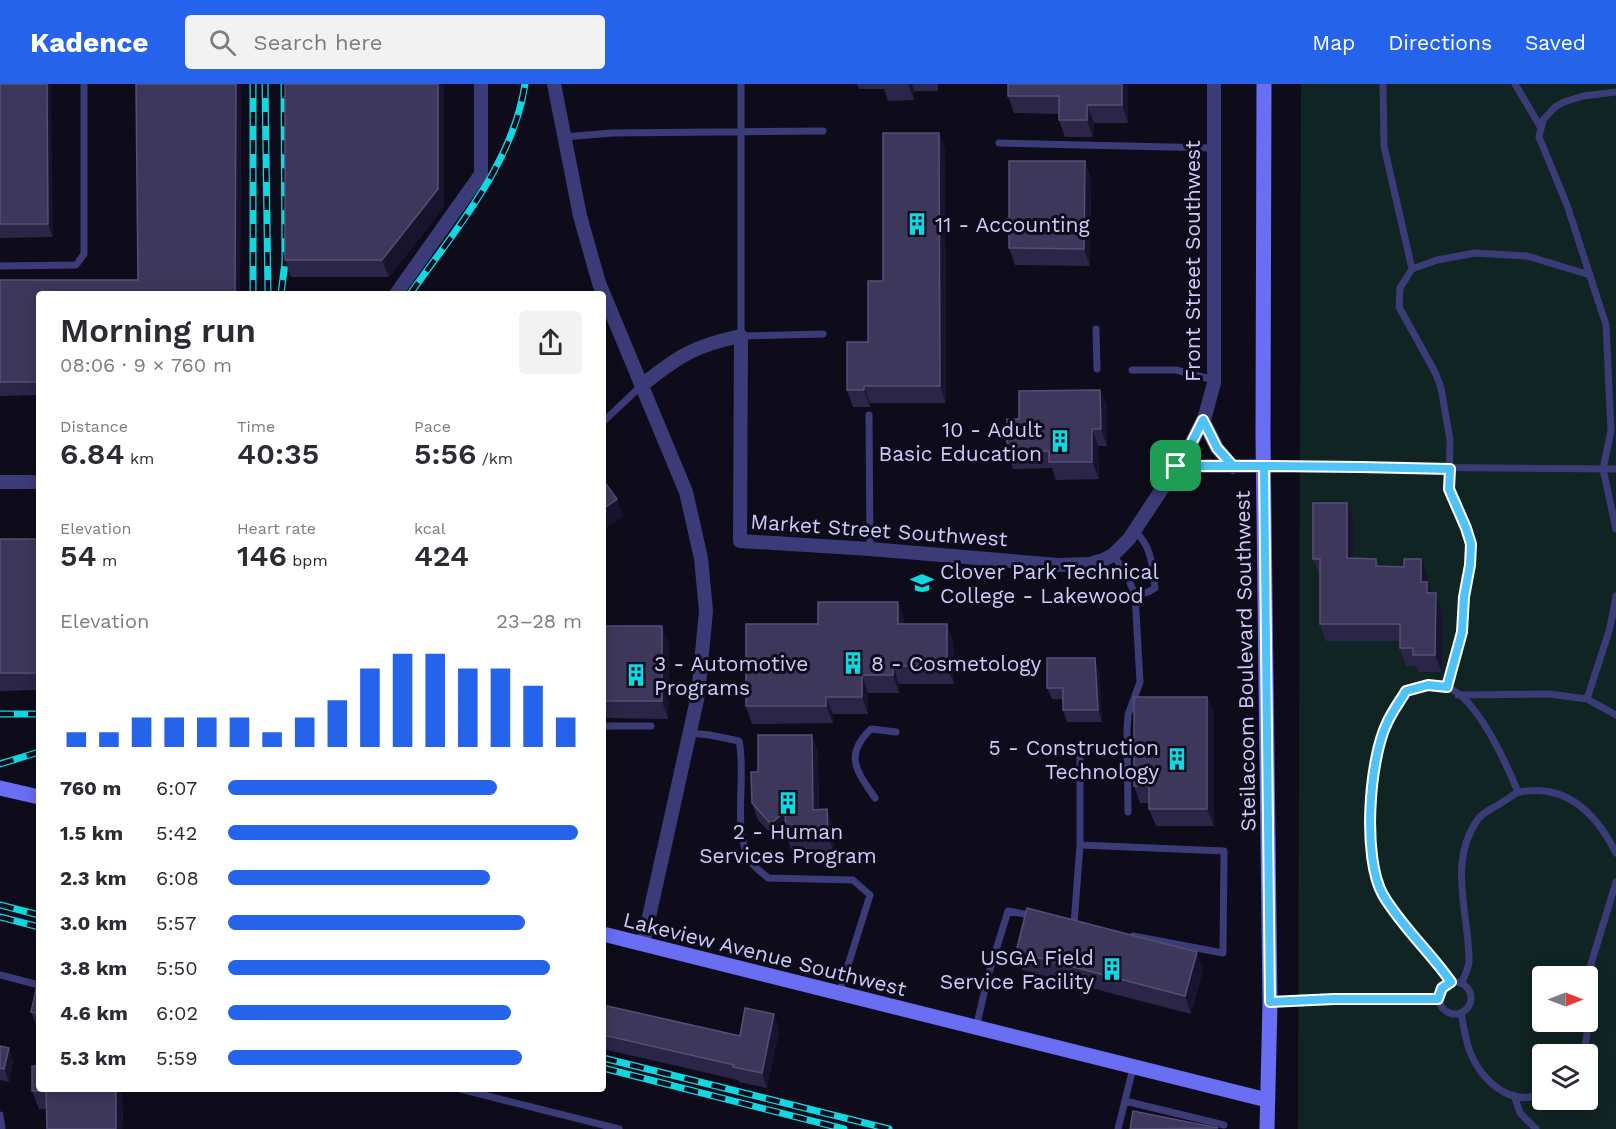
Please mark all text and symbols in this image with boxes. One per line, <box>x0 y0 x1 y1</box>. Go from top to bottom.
search box <box>185 15 605 69</box>
text: Kadence <box>30 26 149 59</box>
icon: search <box>206 26 239 59</box>
text: Search here <box>254 30 383 55</box>
text: Map <box>1312 30 1355 55</box>
text: Directions <box>1388 30 1492 55</box>
text: Saved <box>1525 30 1586 55</box>
street label: Front Street Southwest <box>1180 140 1205 382</box>
building icon: 11 - Accounting <box>904 211 930 237</box>
place label: 11 - Accounting <box>935 212 1091 237</box>
text: Morning run <box>60 311 256 350</box>
button: share <box>519 311 582 374</box>
text: 08:06 · 9 × 760 m <box>60 353 232 377</box>
text: Distance <box>60 417 128 436</box>
text: Time <box>237 417 275 436</box>
text: Pace <box>414 417 451 436</box>
place label: 10 - Adult Basic Education <box>878 417 1042 466</box>
building icon: 10 - Adult Basic Education <box>1047 428 1073 454</box>
text: 6.84 <box>60 436 125 471</box>
text: 40:35 <box>237 436 319 471</box>
text: 5:56 <box>414 436 476 471</box>
pin <box>1150 440 1201 491</box>
text: km <box>125 449 154 468</box>
text: /km <box>476 449 513 468</box>
icon: arrive <box>1159 449 1192 482</box>
street label: Steilacoom Boulevard Southwest <box>1230 490 1260 832</box>
street label: Market Street Southwest <box>750 509 1009 551</box>
text: Elevation <box>60 519 131 538</box>
text: Heart rate <box>237 519 316 538</box>
text: kcal <box>414 519 446 538</box>
text: 54 <box>60 538 96 573</box>
text: 146 <box>237 538 287 573</box>
text: 424 <box>414 538 469 573</box>
text: m <box>96 551 117 570</box>
text: bpm <box>287 551 328 570</box>
place label: Clover Park Technical College - Lakewood <box>940 559 1159 608</box>
school or university icon: Clover Park Technical College - Lakewood <box>909 570 935 596</box>
text: Elevation <box>60 609 149 633</box>
text: 23–28 m <box>496 609 582 633</box>
building icon: 8 - Cosmetology <box>840 650 866 676</box>
place label: 3 - Automotive Programs <box>654 651 808 700</box>
place label: 8 - Cosmetology <box>871 651 1041 676</box>
building icon: 3 - Automotive Programs <box>623 662 649 688</box>
place label: 5 - Construction Technology <box>989 735 1159 784</box>
building icon: 5 - Construction Technology <box>1164 746 1190 772</box>
text: 760 m <box>60 776 121 800</box>
text: 6:07 <box>156 776 197 800</box>
building icon: 2 - Human Services Program <box>775 790 801 816</box>
place label: 2 - Human Services Program <box>699 819 877 868</box>
text: 1.5 km <box>60 821 123 845</box>
text: 5:42 <box>156 821 197 845</box>
text: 2.3 km <box>60 866 127 890</box>
text: 6:08 <box>156 866 199 890</box>
street label: Lakeview Avenue Southwest <box>621 907 909 1001</box>
text: 3.0 km <box>60 911 127 935</box>
text: 5:57 <box>156 911 196 935</box>
place label: USGA Field Service Facility <box>940 945 1094 994</box>
text: 3.8 km <box>60 956 127 980</box>
text: 5:50 <box>156 956 198 980</box>
building icon: USGA Field Service Facility <box>1099 956 1125 982</box>
north arrow <box>1532 966 1598 1032</box>
map controls <box>1532 966 1598 1110</box>
text: 4.6 km <box>60 1001 128 1025</box>
text: 6:02 <box>156 1001 198 1025</box>
button: layers <box>1532 1044 1598 1110</box>
text: 5.3 km <box>60 1046 126 1070</box>
text: 5:59 <box>156 1046 198 1070</box>

